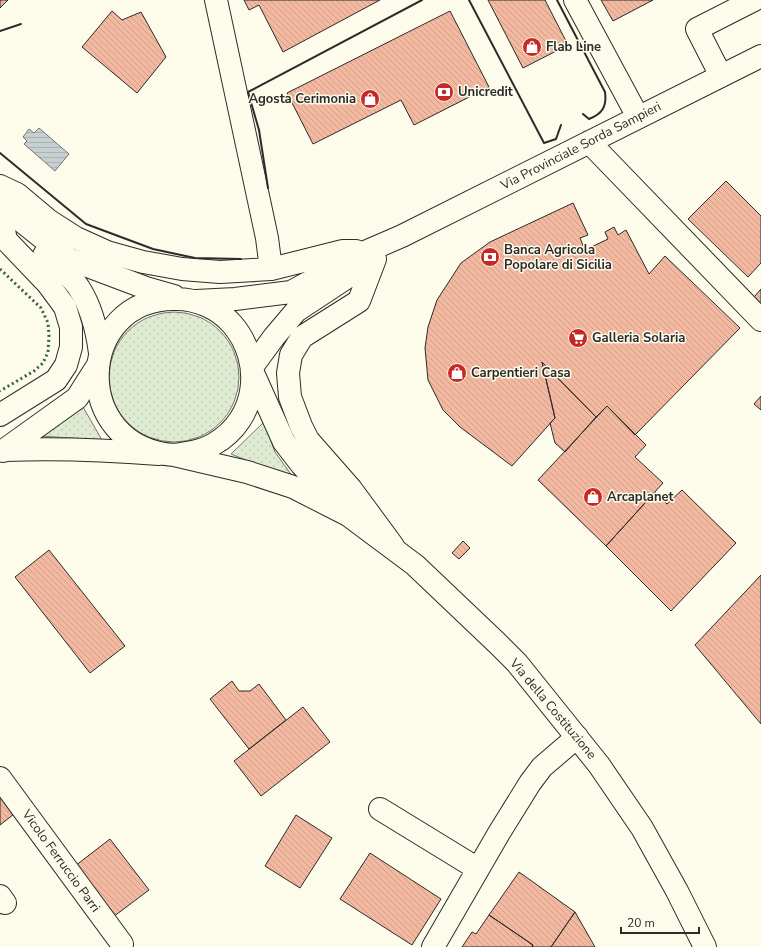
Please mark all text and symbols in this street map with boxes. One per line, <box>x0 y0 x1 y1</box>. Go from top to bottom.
shop icon: Flab Line <box>521 36 543 58</box>
place label: Flab Line <box>546 38 601 56</box>
bank icon: Unicredit <box>433 81 455 103</box>
place label: Unicredit <box>458 83 514 101</box>
shop icon: Agosta Cerimonia <box>359 88 381 110</box>
place label: Agosta Cerimonia <box>248 90 356 108</box>
street label: Via Provinciale Sorda Sampieri <box>497 98 664 195</box>
place label: Banca Agricola Popolare di Sicilia <box>504 241 612 274</box>
bank icon: Banca Agricola Popolare di Sicilia <box>479 246 501 268</box>
supermarket icon: Galleria Solaria <box>567 327 589 349</box>
place label: Galleria Solaria <box>592 329 685 347</box>
shop icon: Carpentieri Casa <box>446 362 468 384</box>
place label: Carpentieri Casa <box>471 364 571 382</box>
shop icon: Arcaplanet <box>582 486 604 508</box>
place label: Arcaplanet <box>607 488 675 506</box>
street label: Via della Costituzione <box>505 654 601 763</box>
street label: Vicolo Ferruccio Parri <box>17 805 104 916</box>
scale bar <box>621 909 699 935</box>
text: 20 m <box>627 915 655 931</box>

